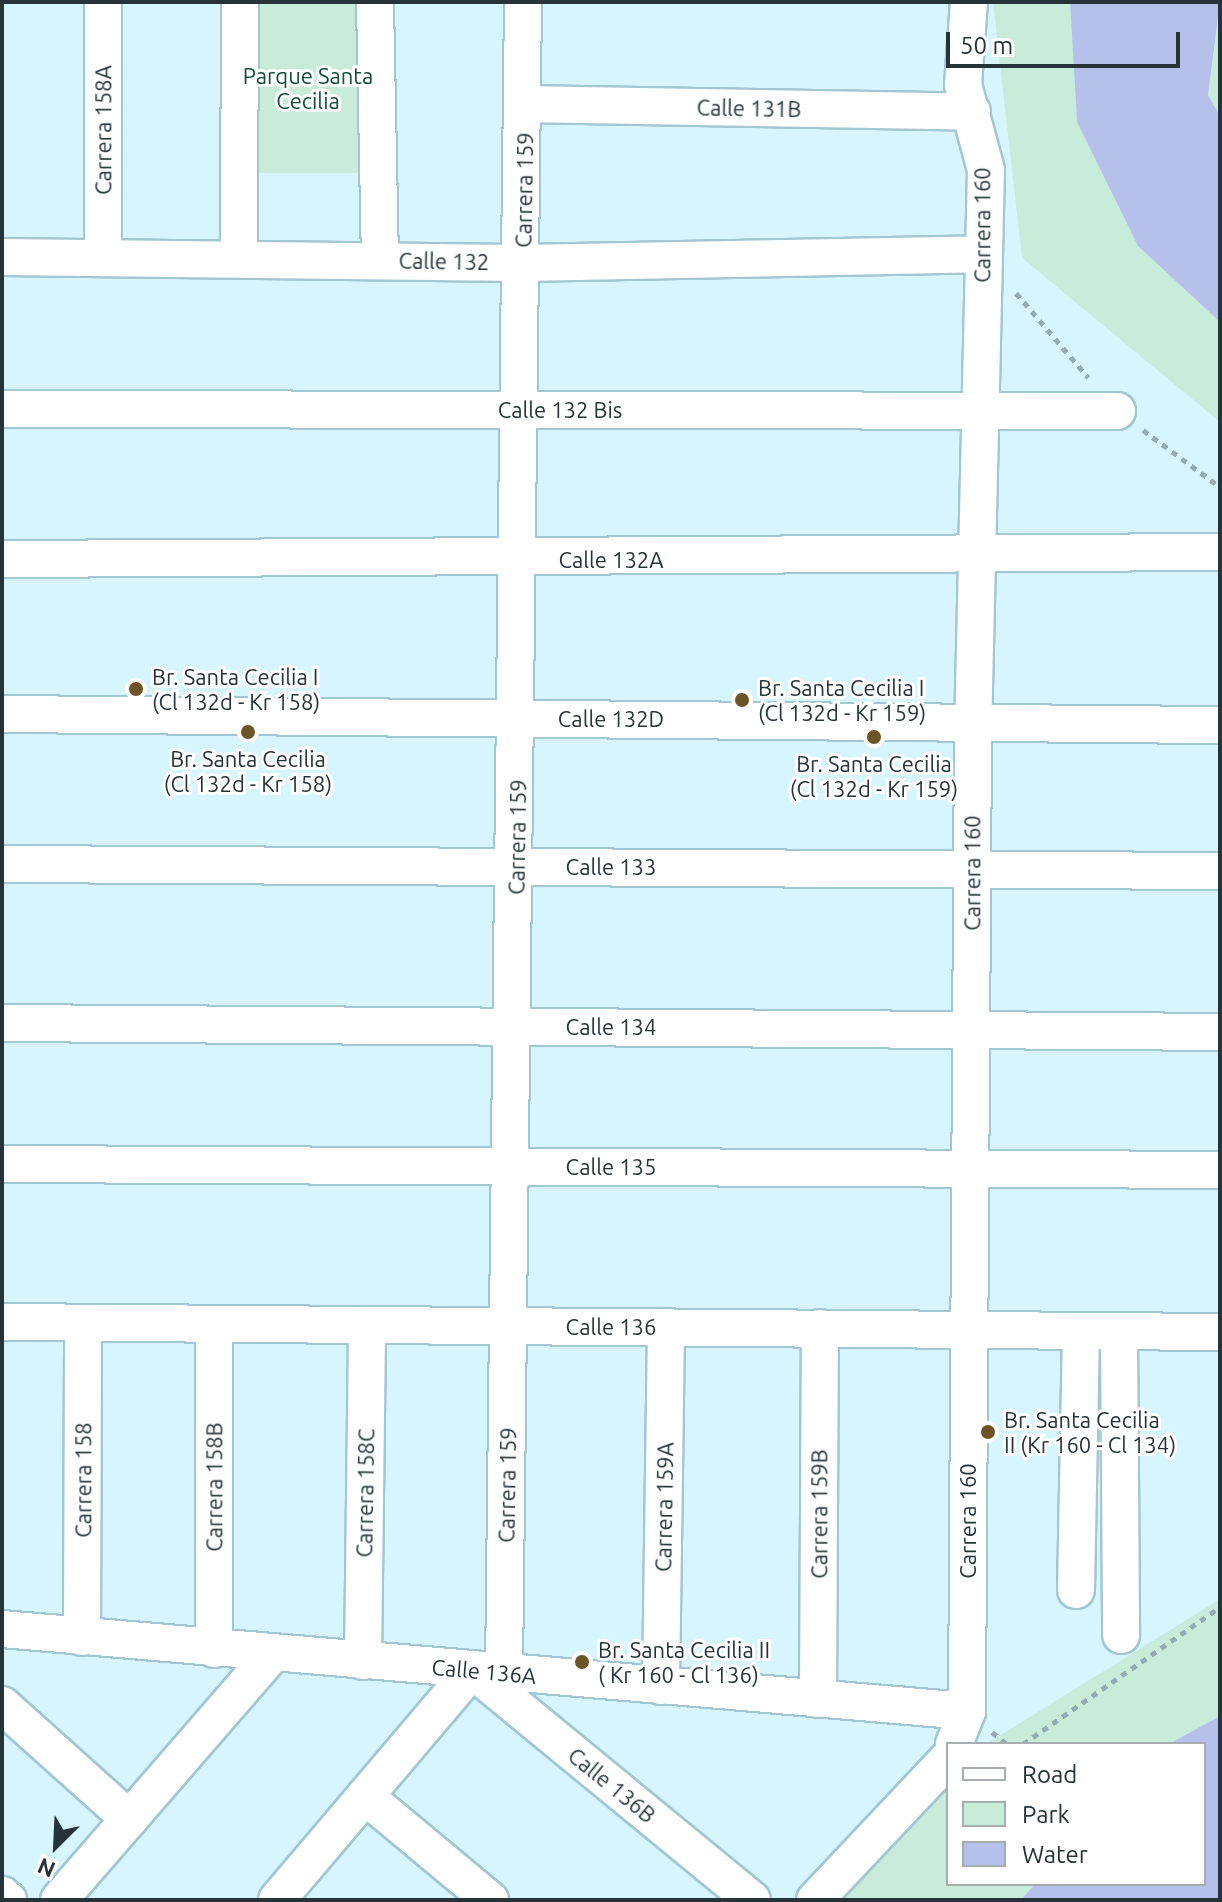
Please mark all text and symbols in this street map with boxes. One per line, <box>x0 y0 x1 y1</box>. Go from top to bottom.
scale bar <box>950 16 1184 66</box>
text: 50 m <box>960 32 1013 59</box>
park label: Parque Santa Cecilia <box>243 62 373 114</box>
street label: Carrera 158A <box>90 65 116 195</box>
street label: Calle 131B <box>696 94 802 122</box>
street label: Carrera 159 <box>510 132 538 248</box>
street label: Carrera 160 <box>969 167 995 283</box>
street label: Calle 132 <box>398 247 490 275</box>
street label: Calle 132 Bis <box>498 397 622 423</box>
street label: Calle 132A <box>558 547 664 573</box>
place label: Br. Santa Cecilia I (Cl 132d - Kr 158) <box>152 663 320 714</box>
place label: Br. Santa Cecilia I (Cl 132d - Kr 159) <box>758 674 926 726</box>
marker: Br. Santa Cecilia I (Cl 132d - Kr 158) <box>127 680 145 698</box>
marker: Br. Santa Cecilia I (Cl 132d - Kr 159) <box>733 691 751 709</box>
street label: Calle 132D <box>558 706 664 732</box>
marker: Br. Santa Cecilia (Cl 132d - Kr 158) <box>239 723 257 741</box>
marker: Br. Santa Cecilia (Cl 132d - Kr 159) <box>865 728 883 746</box>
place label: Br. Santa Cecilia (Cl 132d - Kr 158) <box>164 745 332 796</box>
place label: Br. Santa Cecilia (Cl 132d - Kr 159) <box>790 750 958 802</box>
street label: Carrera 159 <box>503 779 531 895</box>
street label: Carrera 160 <box>959 815 985 931</box>
street label: Calle 133 <box>566 854 656 880</box>
street label: Calle 134 <box>566 1014 656 1040</box>
street label: Calle 135 <box>566 1154 656 1180</box>
street label: Calle 136 <box>566 1314 656 1340</box>
place label: Br. Santa Cecilia II (Kr 160 - Cl 134) <box>1004 1406 1176 1458</box>
street label: Carrera 158 <box>70 1422 96 1538</box>
street label: Carrera 158B <box>201 1422 227 1552</box>
marker: Br. Santa Cecilia II (Kr 160 - Cl 134) <box>979 1423 997 1441</box>
street label: Carrera 159 <box>493 1427 521 1543</box>
street label: Carrera 158C <box>351 1428 379 1558</box>
street label: Carrera 159A <box>650 1442 678 1572</box>
street label: Carrera 159B <box>806 1449 832 1579</box>
street label: Carrera 160 <box>955 1463 981 1579</box>
place label: Br. Santa Cecilia II ( Kr 160 - Cl 136) <box>598 1636 770 1688</box>
street label: Calle 136A <box>431 1653 537 1689</box>
marker: Br. Santa Cecilia II ( Kr 160 - Cl 136) <box>573 1653 591 1671</box>
street label: Calle 136B <box>563 1742 661 1828</box>
legend <box>946 1742 1206 1886</box>
text: Road <box>1022 1761 1077 1788</box>
text: Park <box>1022 1801 1070 1828</box>
north arrow <box>16 1806 96 1886</box>
text: Water <box>1022 1841 1088 1868</box>
text: N <box>33 1854 59 1883</box>

